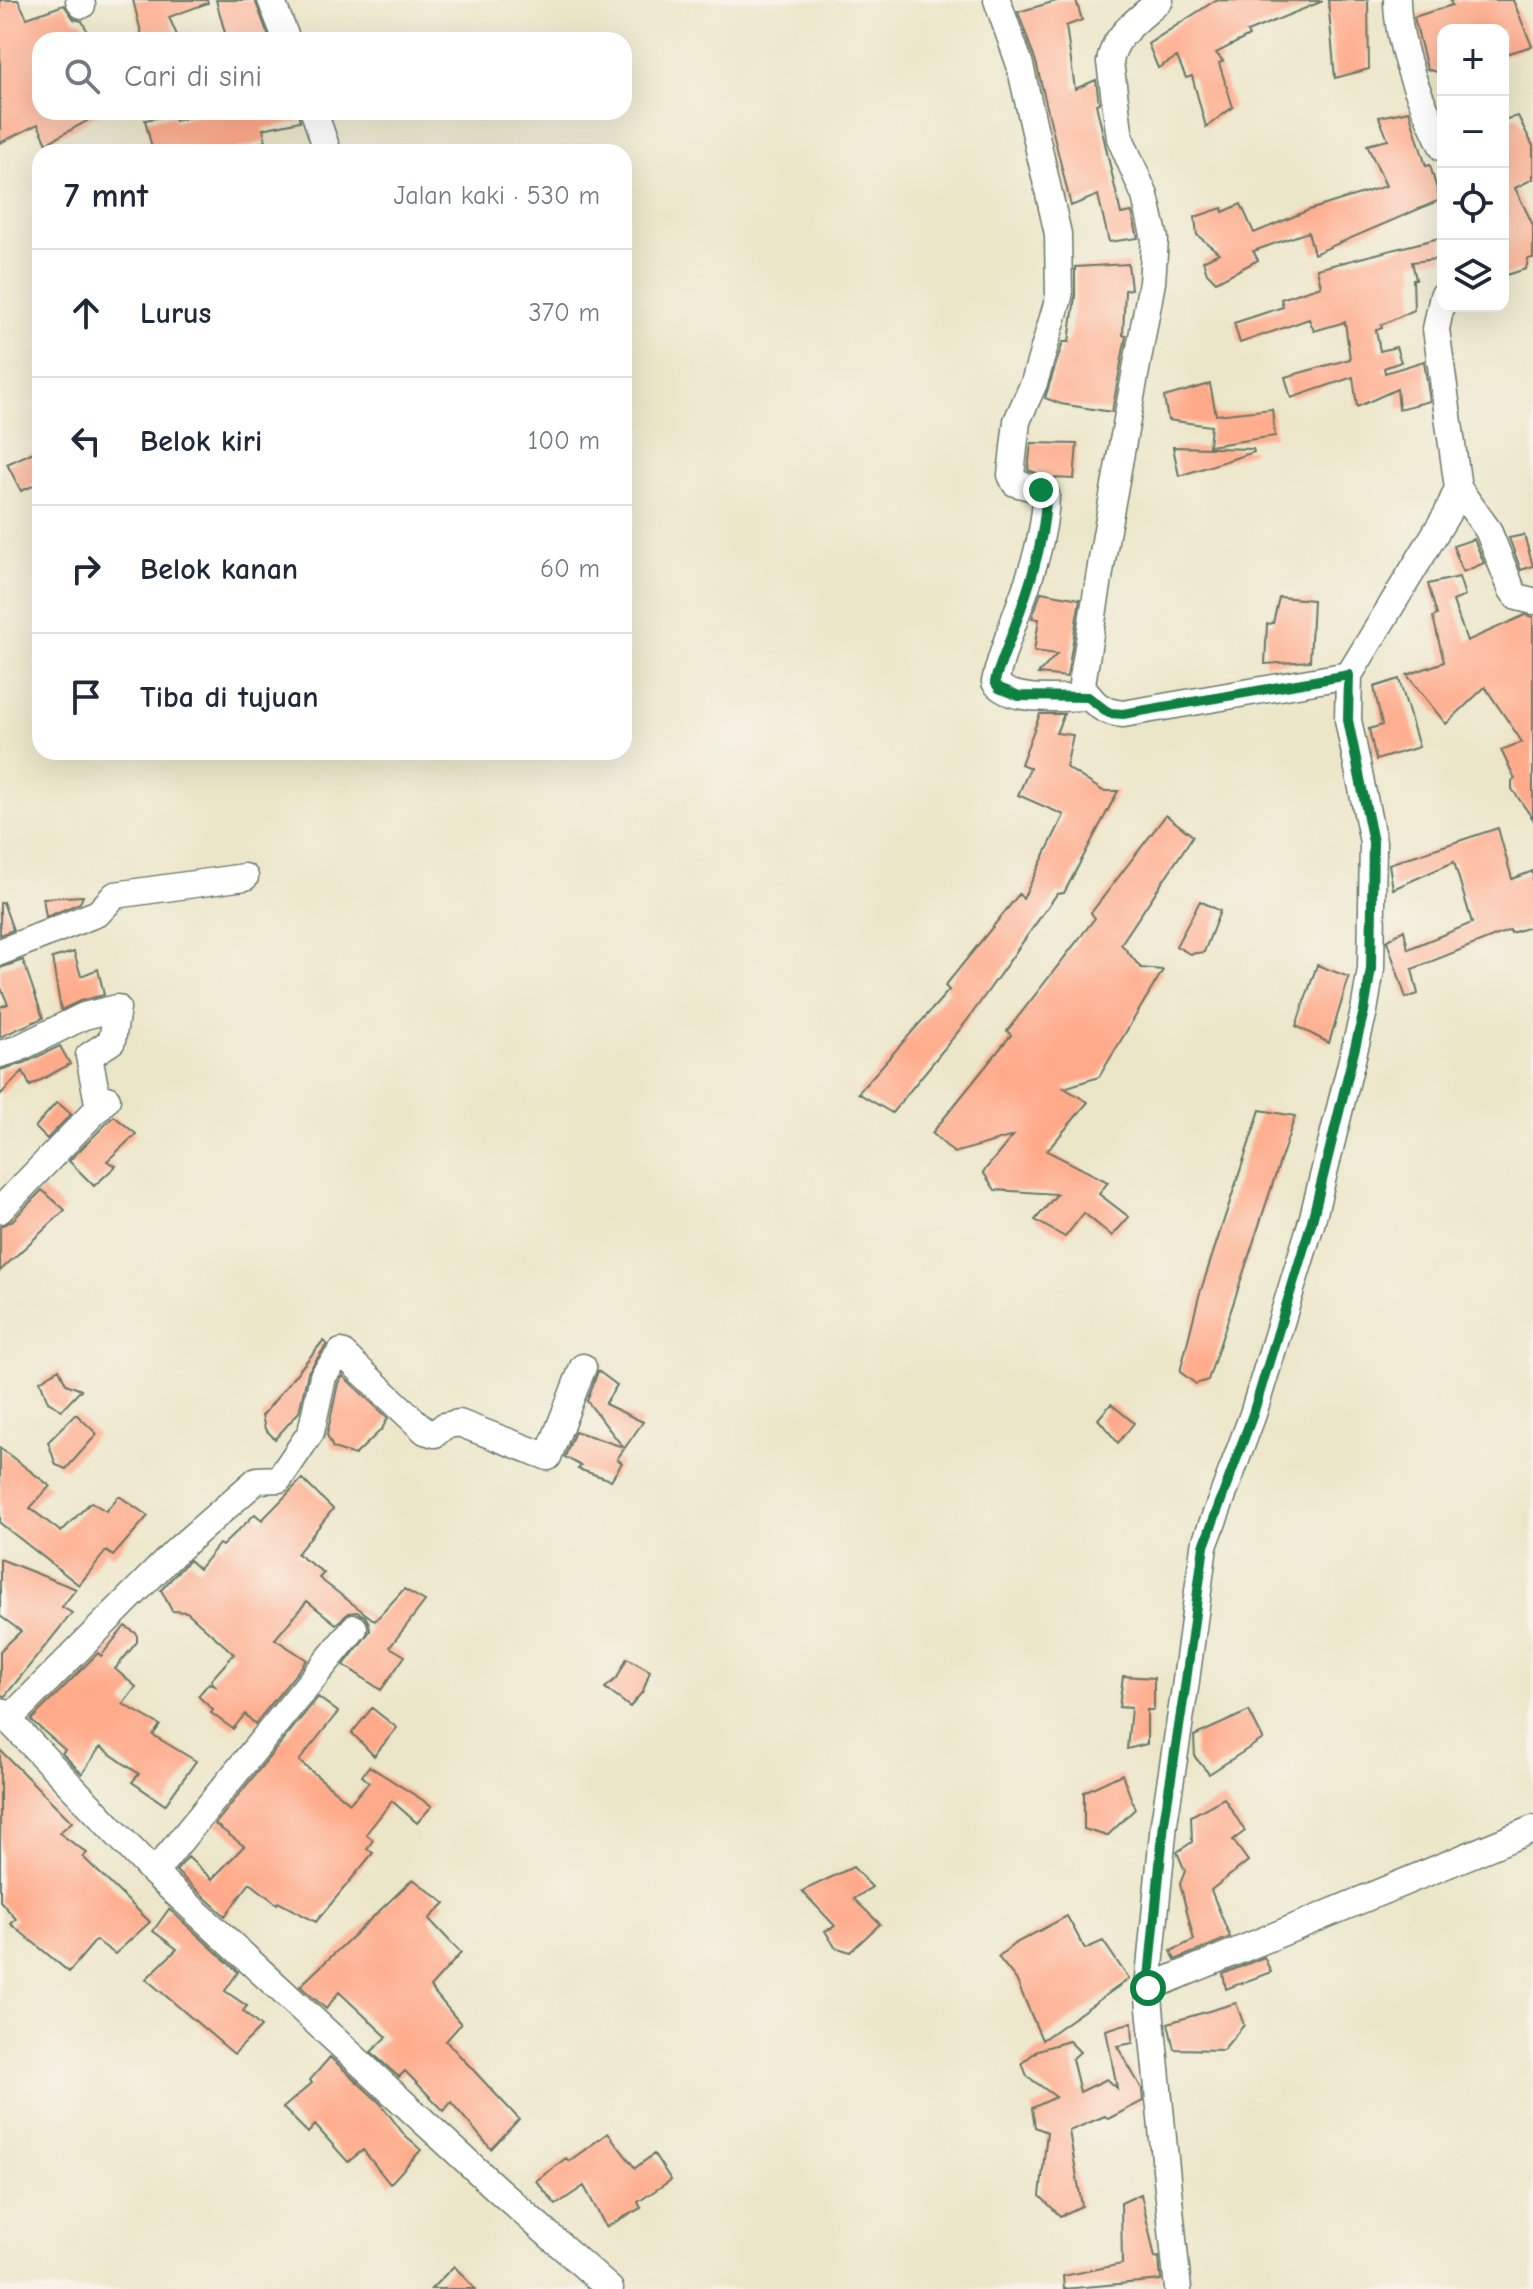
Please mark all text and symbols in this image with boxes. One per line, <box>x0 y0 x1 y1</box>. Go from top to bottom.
map controls <box>1437 24 1509 312</box>
button: + <box>1437 24 1509 96</box>
search box <box>32 32 632 120</box>
icon: search <box>60 54 104 98</box>
text: Cari di sini <box>124 59 262 94</box>
button: − <box>1437 96 1509 168</box>
button: locate <box>1437 168 1509 240</box>
text: 7 mnt <box>64 176 148 216</box>
text: Jalan kaki · 530 m <box>393 181 600 211</box>
button: layers <box>1437 240 1509 312</box>
icon: ahead <box>64 291 108 335</box>
text: Lurus <box>140 296 211 331</box>
text: 370 m <box>529 298 600 328</box>
icon: left <box>64 419 108 463</box>
text: Belok kiri <box>140 424 262 459</box>
text: 100 m <box>528 426 600 456</box>
route end <box>1023 472 1059 508</box>
icon: right <box>64 547 108 591</box>
text: Belok kanan <box>140 552 298 587</box>
text: 60 m <box>540 554 600 584</box>
icon: arrive <box>64 675 108 719</box>
text: Tiba di tujuan <box>140 680 319 715</box>
route start <box>1130 1970 1166 2006</box>

